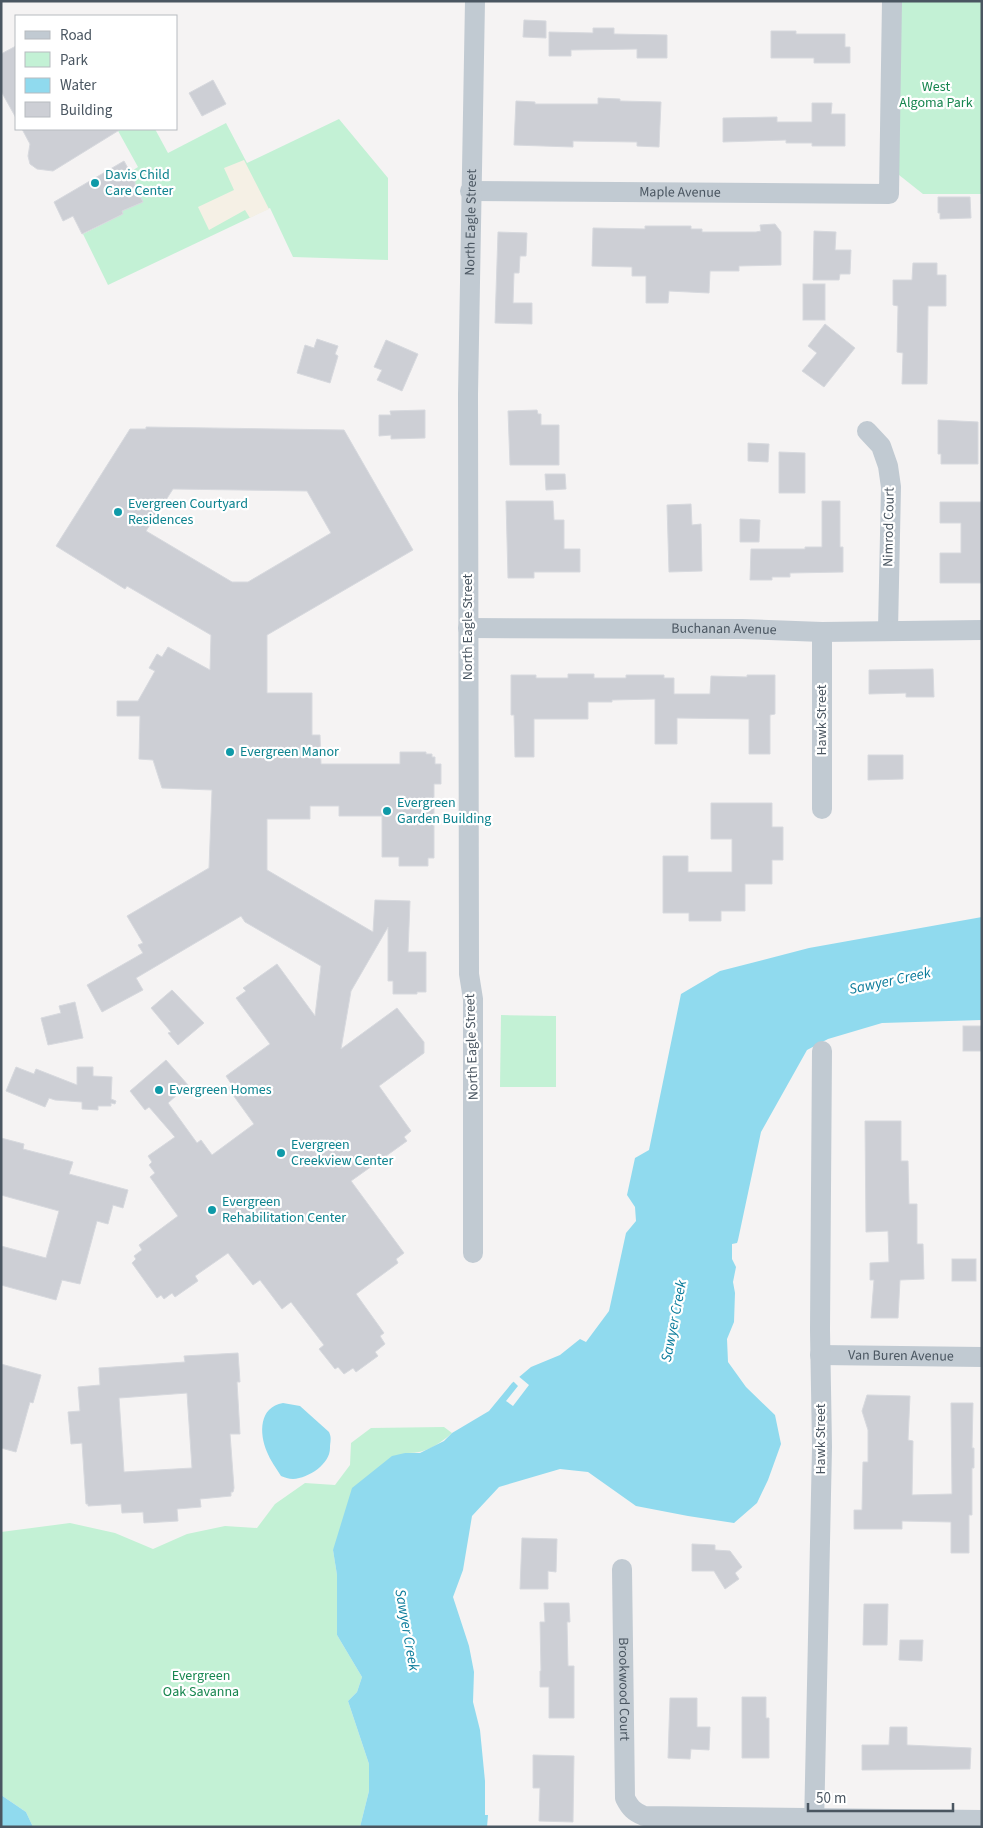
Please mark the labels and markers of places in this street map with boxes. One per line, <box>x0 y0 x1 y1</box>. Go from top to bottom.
place label: Davis Child Care Center <box>105 165 174 201</box>
marker: Davis Child Care Center <box>89 177 101 189</box>
place label: Evergreen Courtyard Residences <box>128 494 248 530</box>
marker: Evergreen Courtyard Residences <box>112 506 124 518</box>
place label: Evergreen Manor <box>240 742 339 762</box>
marker: Evergreen Manor <box>224 746 236 758</box>
place label: Evergreen Garden Building <box>397 793 491 829</box>
marker: Evergreen Garden Building <box>381 805 393 817</box>
place label: Evergreen Homes <box>169 1080 272 1100</box>
marker: Evergreen Homes <box>153 1084 165 1096</box>
place label: Evergreen Creekview Center <box>291 1135 393 1171</box>
marker: Evergreen Creekview Center <box>275 1147 287 1159</box>
place label: Evergreen Rehabilitation Center <box>222 1192 346 1228</box>
marker: Evergreen Rehabilitation Center <box>206 1204 218 1216</box>

